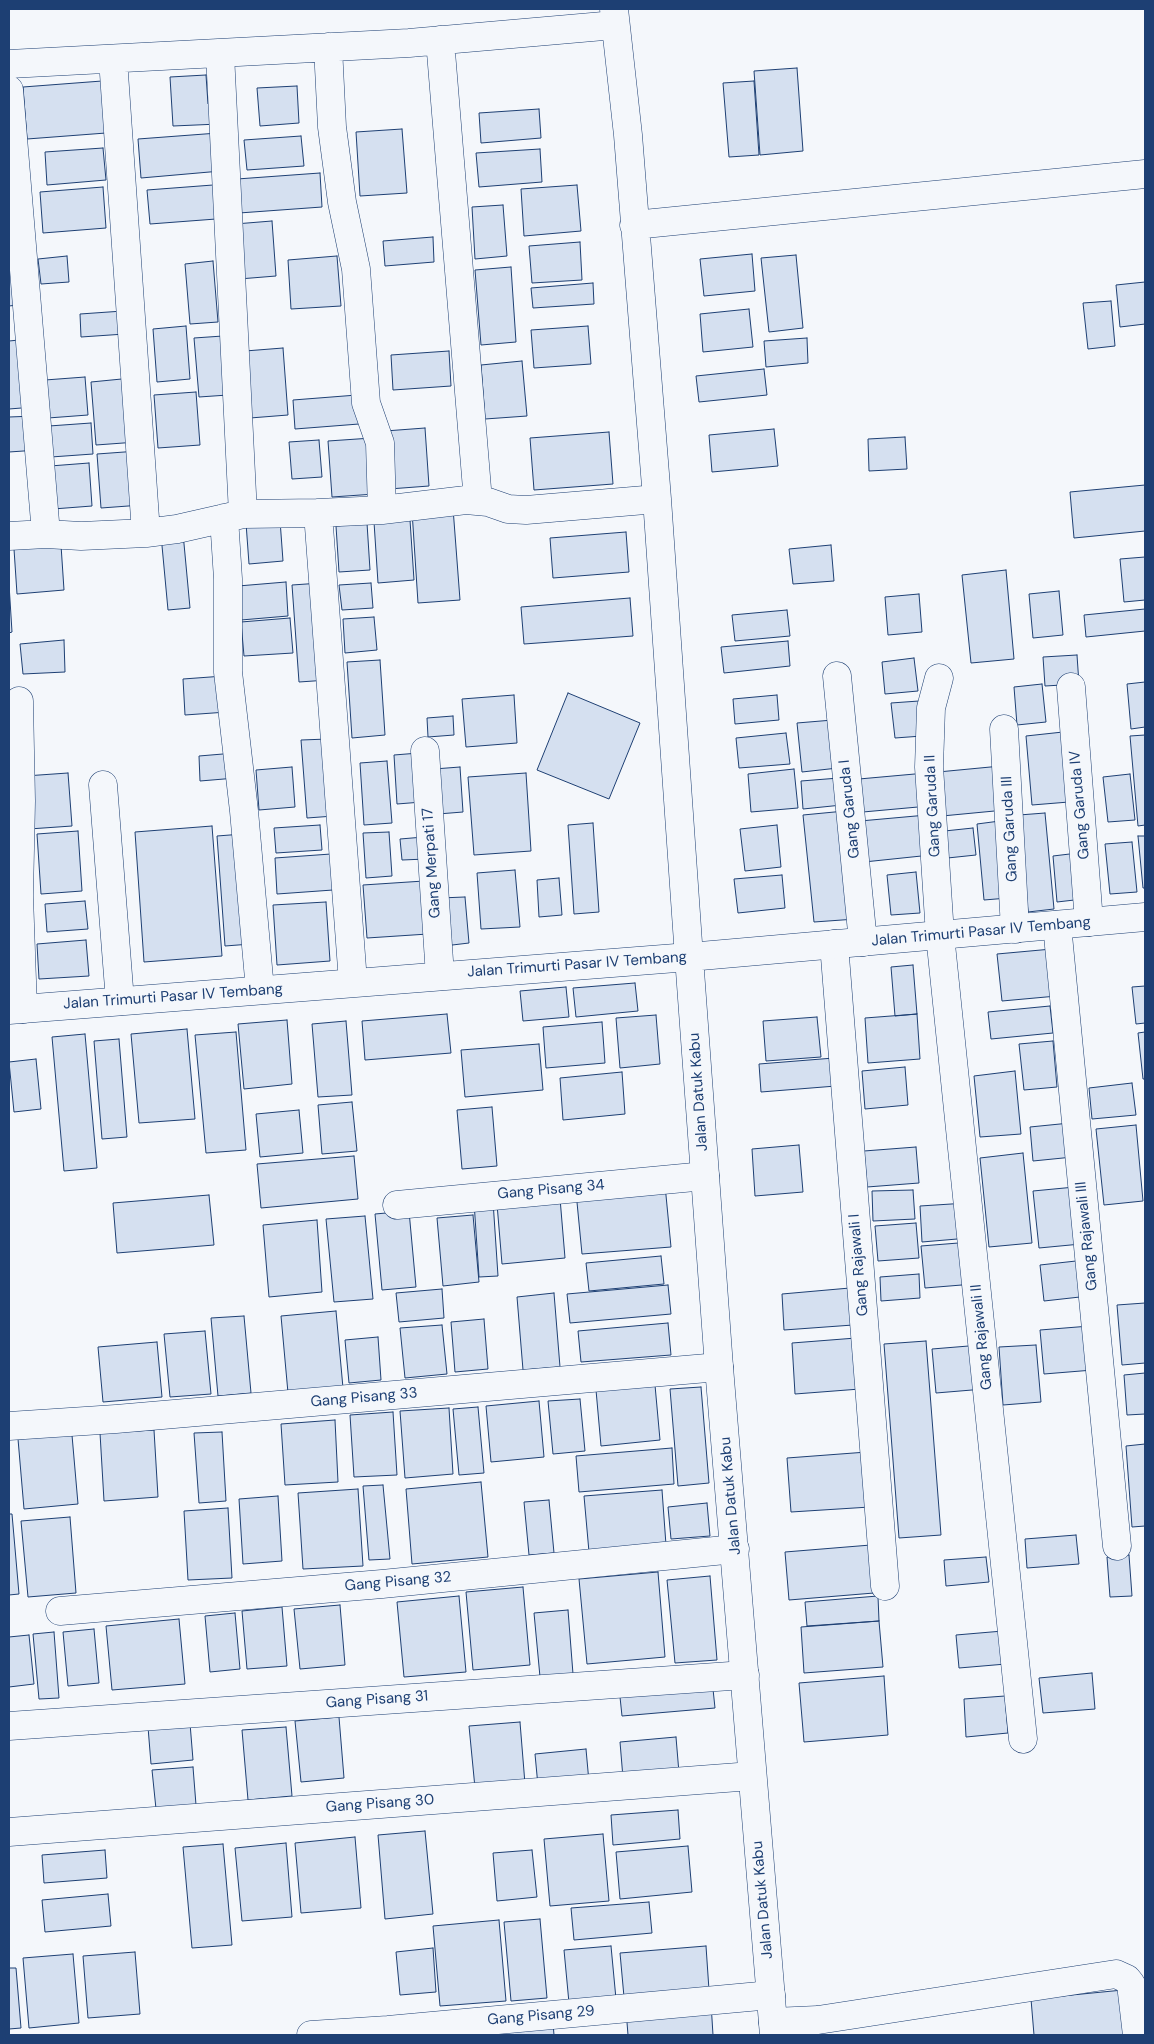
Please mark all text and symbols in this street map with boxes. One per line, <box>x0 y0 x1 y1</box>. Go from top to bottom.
street label: Gang Garuda IV <box>1066 750 1094 860</box>
street label: Gang Garuda II <box>921 754 945 858</box>
street label: Gang Garuda I <box>836 759 864 859</box>
street label: Gang Garuda III <box>998 775 1022 883</box>
street label: Gang Merpati 17 <box>419 807 445 919</box>
street label: Jalan Trimurti Pasar IV Tembang <box>871 913 1091 951</box>
street label: Jalan Trimurti Pasar IV Tembang <box>467 948 687 982</box>
street label: Jalan Trimurti Pasar IV Tembang <box>63 980 283 1014</box>
street label: Jalan Datuk Kabu <box>686 1032 712 1152</box>
street label: Gang Pisang 34 <box>497 1176 605 1204</box>
street label: Gang Rajawali III <box>1072 1180 1102 1292</box>
street label: Gang Rajawali I <box>846 1213 872 1317</box>
street label: Gang Rajawali II <box>967 1283 997 1391</box>
street label: Gang Pisang 33 <box>310 1384 418 1412</box>
street label: Jalan Datuk Kabu <box>717 1436 745 1556</box>
street label: Gang Pisang 32 <box>344 1568 452 1596</box>
street label: Gang Pisang 31 <box>325 1687 429 1713</box>
street label: Gang Pisang 30 <box>325 1791 435 1817</box>
street label: Jalan Datuk Kabu <box>749 1840 777 1960</box>
street label: Gang Pisang 29 <box>487 2002 595 2030</box>

